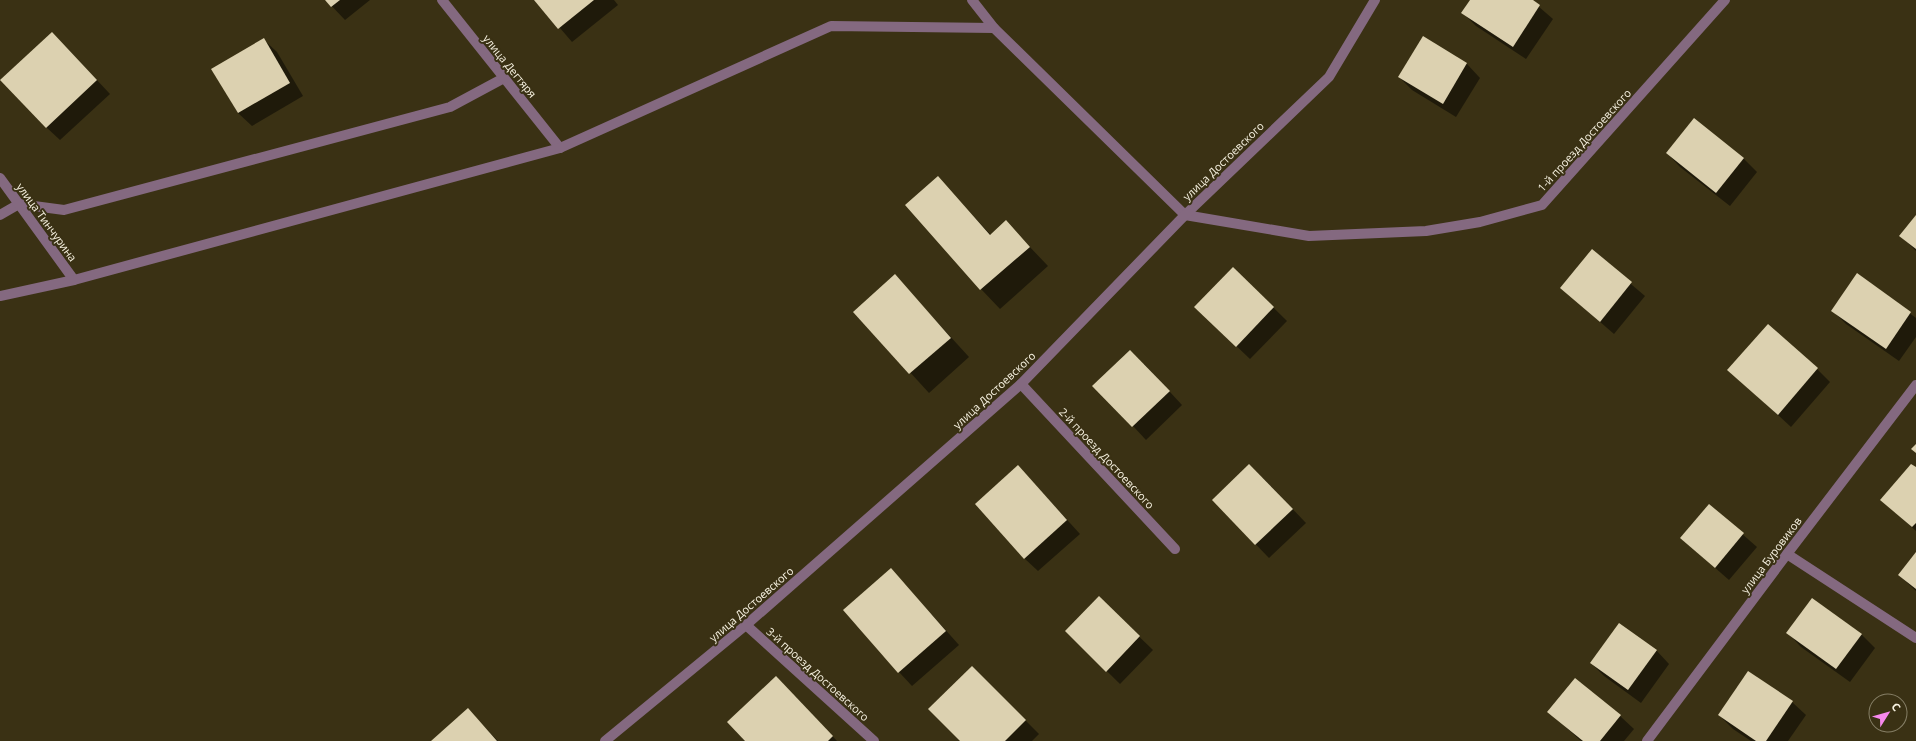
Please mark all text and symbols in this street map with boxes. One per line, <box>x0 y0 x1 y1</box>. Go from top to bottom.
street label: улица Дегтяря <box>480 31 540 101</box>
street label: 1-й проезд Достоевского <box>1534 85 1634 194</box>
street label: улица Достоевского <box>1179 118 1267 204</box>
street label: улица Тинчурина <box>13 180 81 264</box>
street label: улица Достоевского <box>950 348 1039 432</box>
street label: 2-й проезд Достоевского <box>1056 404 1158 512</box>
street label: улица Буровиков <box>1737 514 1805 596</box>
street label: улица Достоевского <box>706 563 797 645</box>
street label: 3-й проезд Достоевского <box>764 624 873 724</box>
north arrow <box>1868 693 1908 733</box>
text: С <box>1888 699 1904 714</box>

